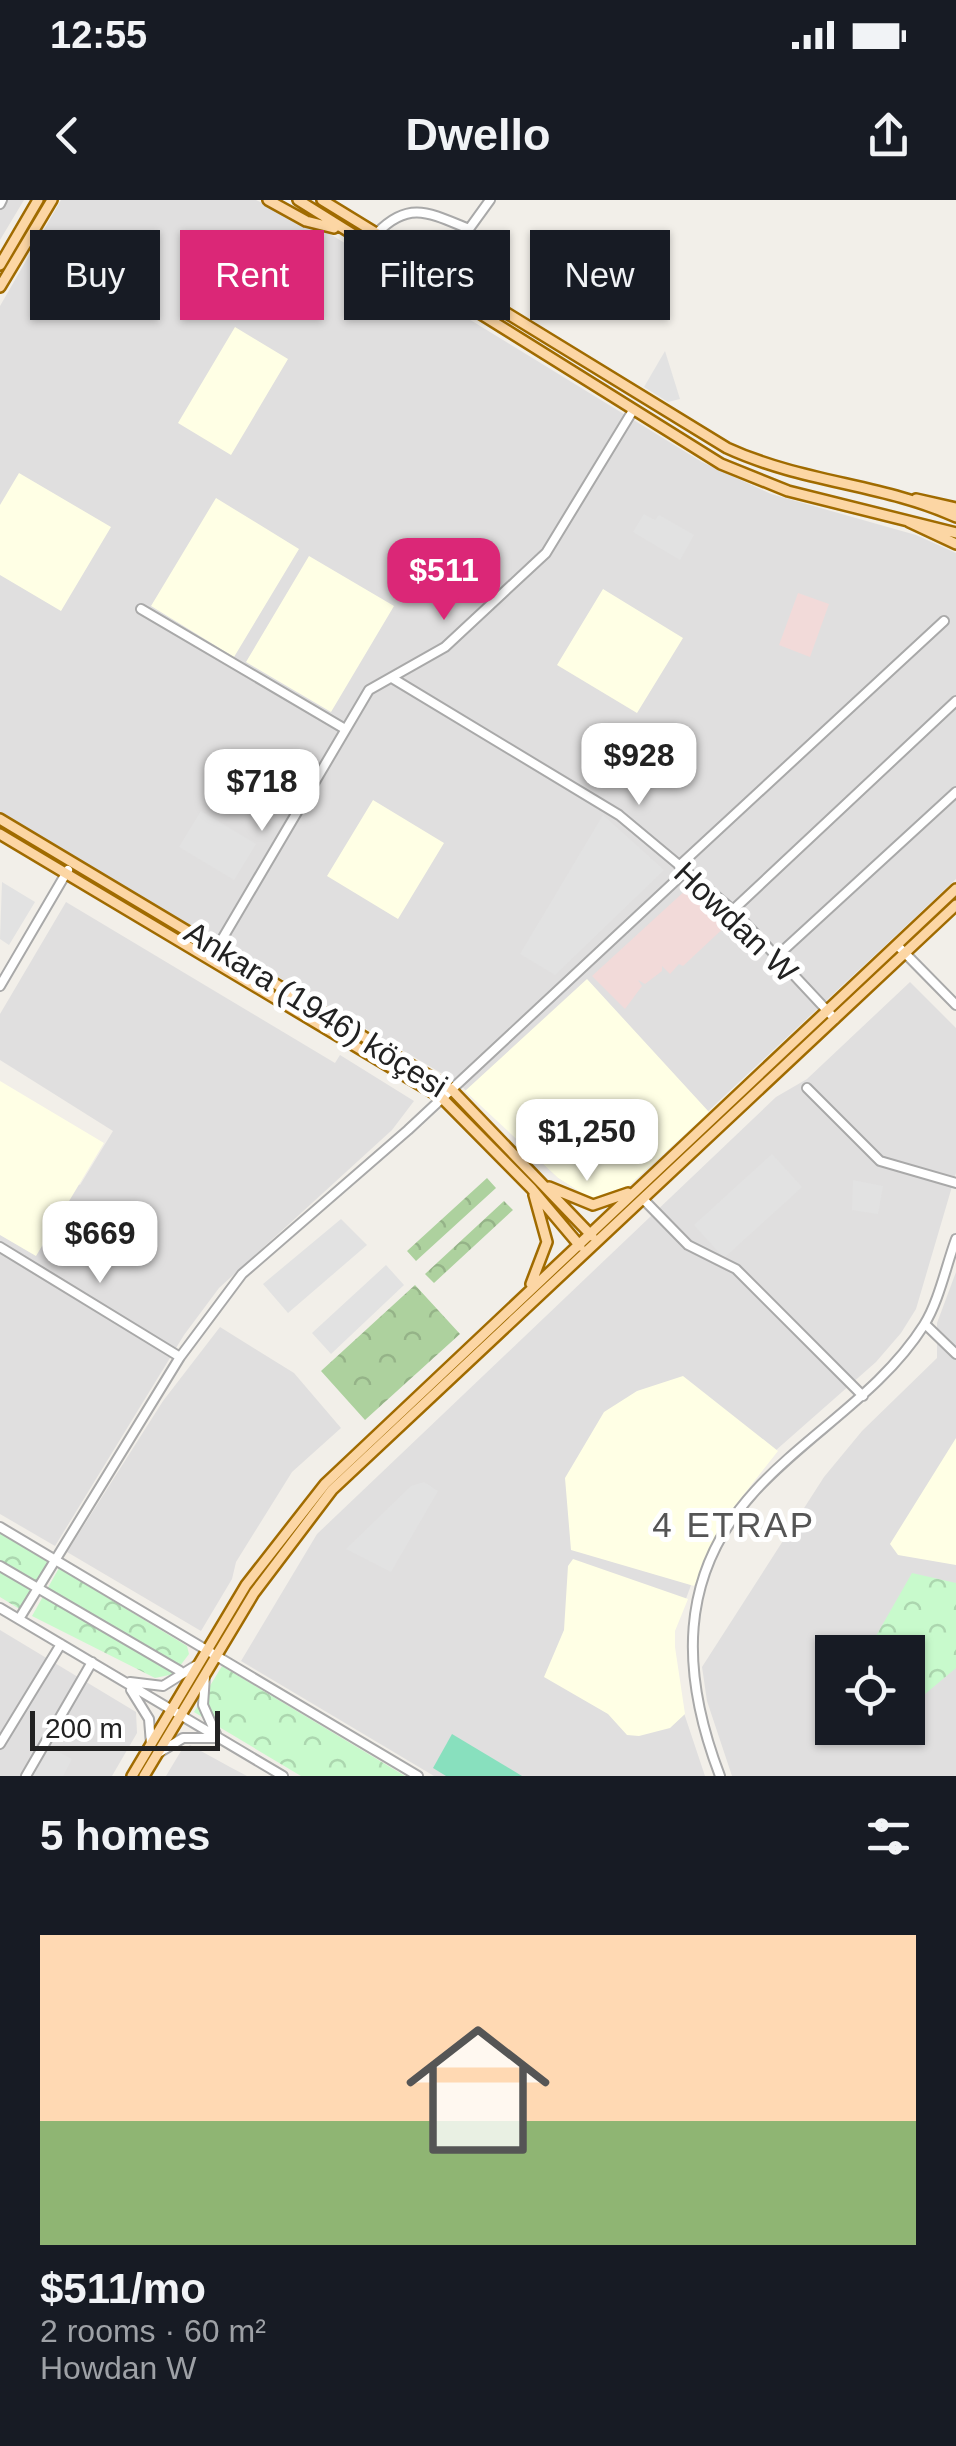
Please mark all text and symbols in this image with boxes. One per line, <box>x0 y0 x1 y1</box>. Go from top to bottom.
text: 12:55 <box>50 14 147 56</box>
icon: back <box>40 108 95 163</box>
icon: share <box>861 108 916 163</box>
text: Dwello <box>405 109 551 160</box>
chip: Buy <box>30 230 160 320</box>
chip: Rent <box>180 230 324 320</box>
chip: Filters <box>344 230 510 320</box>
chip: New <box>530 230 670 320</box>
pin: $511 <box>385 538 503 623</box>
text: $511 <box>409 552 479 588</box>
pin: $928 <box>580 723 698 808</box>
text: $928 <box>603 737 675 773</box>
pin: $718 <box>203 749 321 834</box>
text: $718 <box>226 763 298 799</box>
street label: Howdan W <box>667 855 805 990</box>
street label: Ankara (1946) köçesi <box>178 914 454 1104</box>
pin: $1,250 <box>506 1099 668 1184</box>
text: $1,250 <box>538 1113 636 1149</box>
pin: $669 <box>41 1201 159 1286</box>
text: $669 <box>64 1215 136 1251</box>
district label: 4 ETRAP <box>652 1505 816 1544</box>
map controls <box>815 1635 925 1745</box>
button: locate <box>815 1635 925 1745</box>
scale bar <box>30 1706 220 1750</box>
text: 200 m <box>45 1713 123 1744</box>
icon: filters <box>861 1809 916 1864</box>
text: 5 homes <box>40 1812 210 1859</box>
icon: home <box>388 2000 568 2180</box>
text: $511/mo <box>40 2265 206 2312</box>
text: 2 rooms · 60 m² <box>40 2313 266 2349</box>
text: Howdan W <box>40 2350 197 2386</box>

